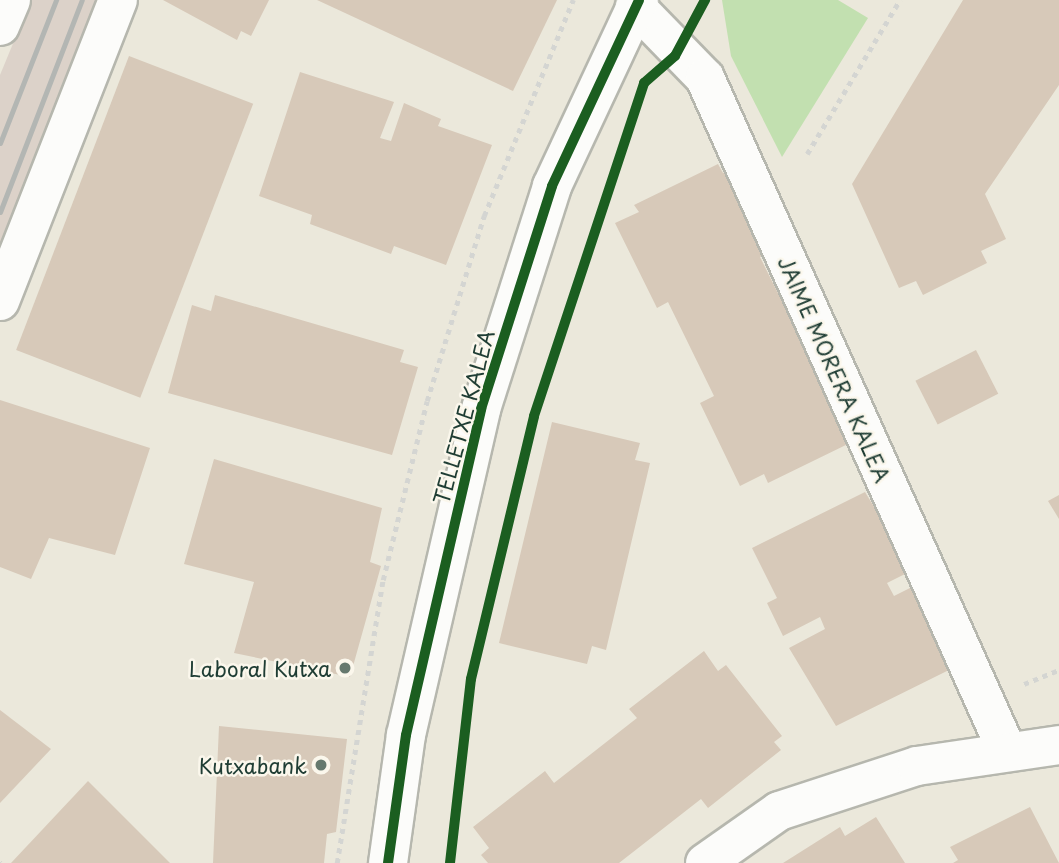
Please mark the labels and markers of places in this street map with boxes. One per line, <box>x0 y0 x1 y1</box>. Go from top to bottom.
place label: Laboral Kutxa <box>189 655 331 681</box>
marker: Laboral Kutxa <box>337 660 353 676</box>
place label: Kutxabank <box>199 752 307 778</box>
marker: Kutxabank <box>313 757 329 773</box>

